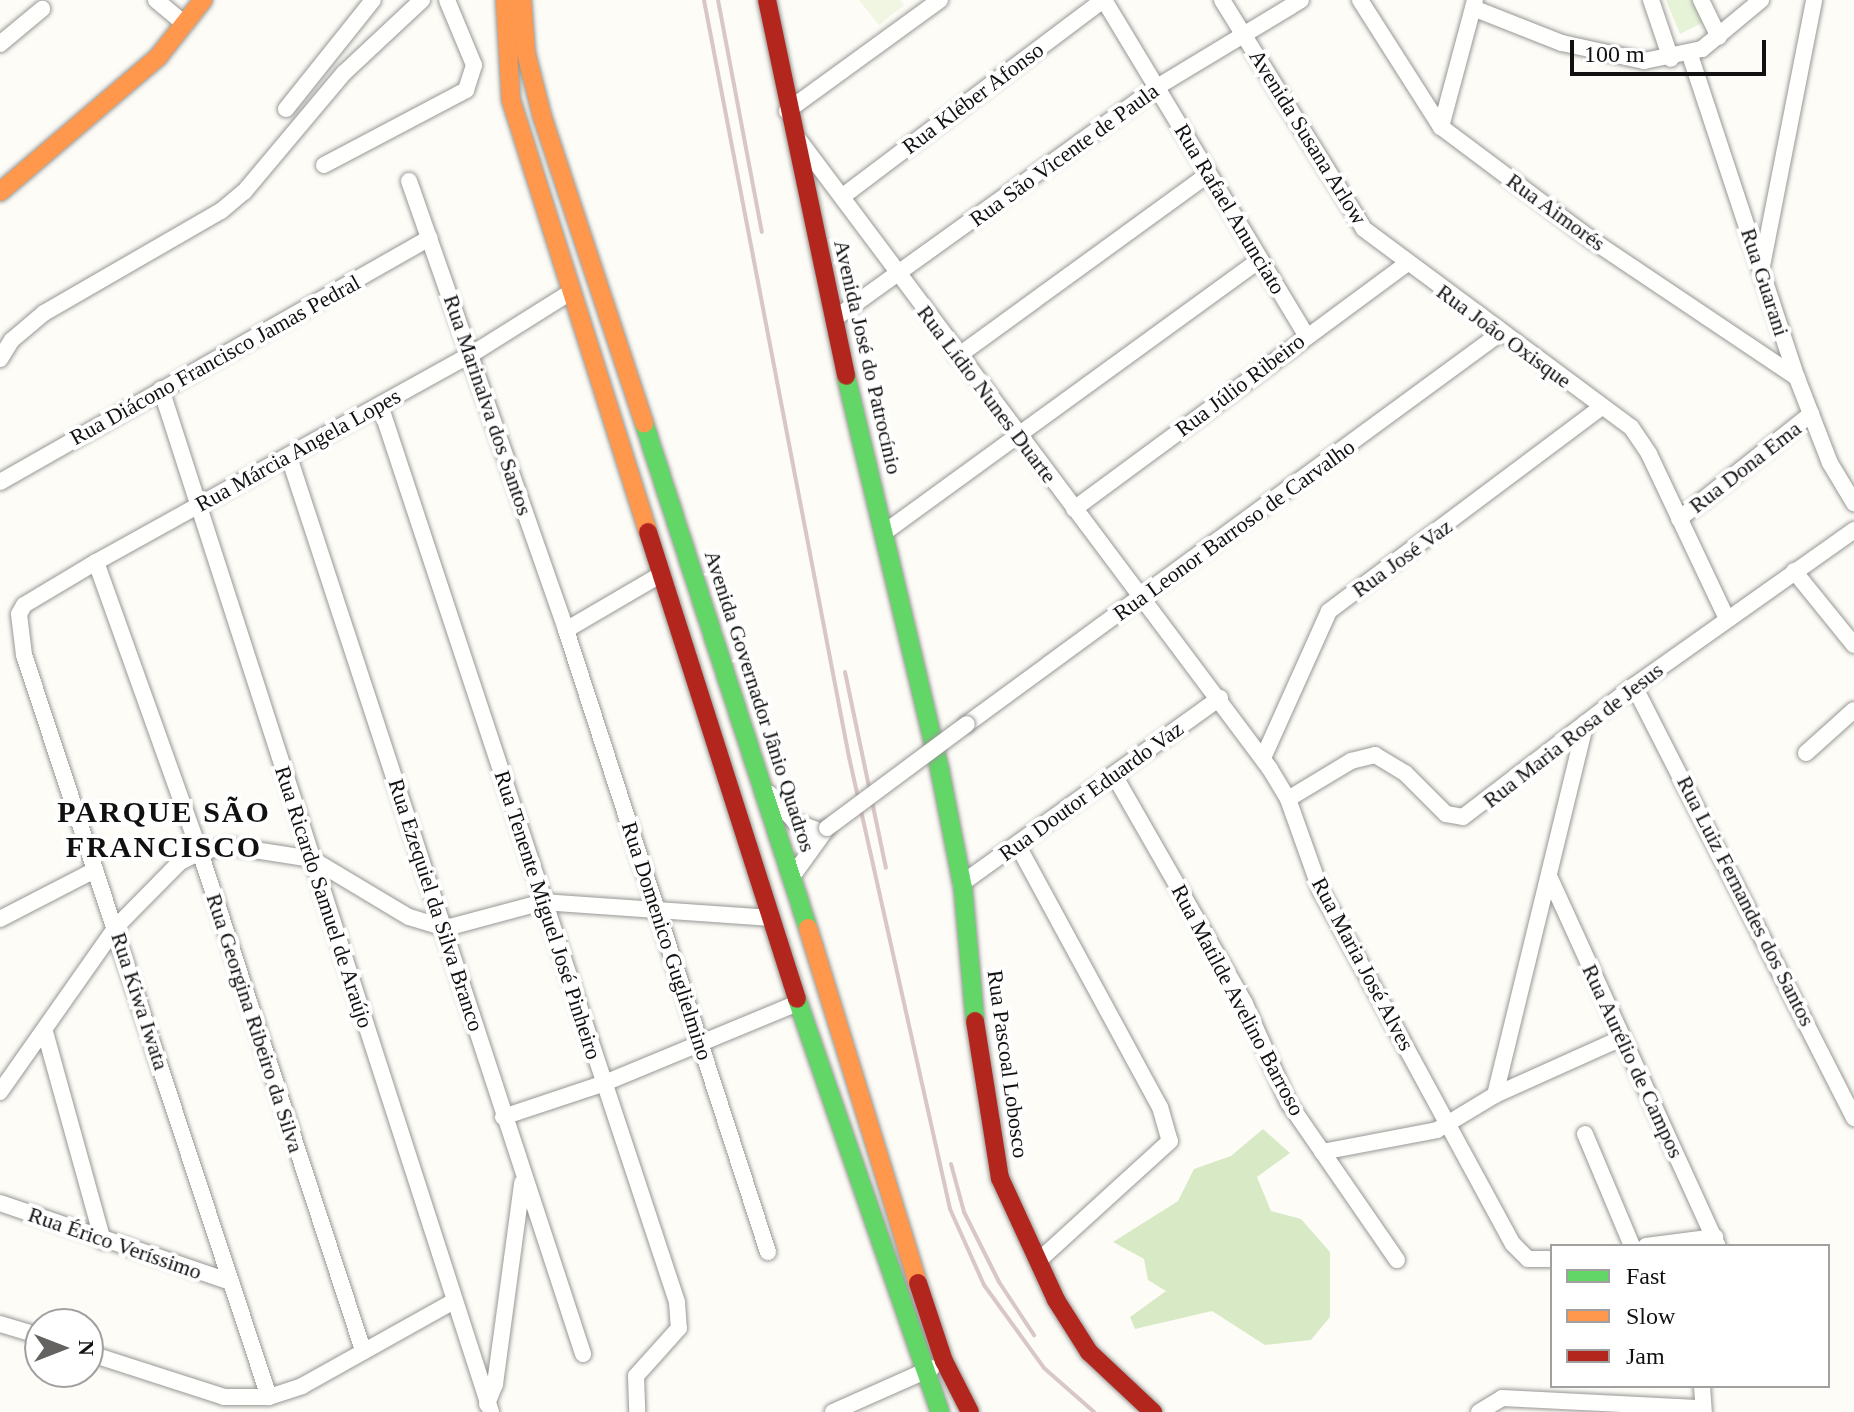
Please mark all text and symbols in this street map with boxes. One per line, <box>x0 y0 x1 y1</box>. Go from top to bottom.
scale bar <box>1574 24 1770 74</box>
street label: Rua Kléber Afonso <box>897 36 1049 160</box>
text: 100 m <box>1584 41 1645 67</box>
street label: Avenida Susana Arlow <box>1243 44 1373 230</box>
street label: Rua São Vicente de Paula <box>964 78 1164 232</box>
street label: Rua Rafael Anunciato <box>1168 118 1292 300</box>
street label: Rua Aimorés <box>1501 167 1611 257</box>
street label: Rua Guarani <box>1735 225 1795 339</box>
street label: Avenida José do Patrocínio <box>828 237 908 477</box>
street label: Rua Diácono Francisco Jamas Pedral <box>65 269 365 451</box>
street label: Rua João Oxisque <box>1431 278 1577 394</box>
street label: Rua Marinalva dos Santos <box>438 291 538 519</box>
street label: Rua Lídio Nunes Duarte <box>912 300 1062 488</box>
street label: Rua Júlio Ribeiro <box>1170 328 1310 442</box>
street label: Rua Márcia Angela Lopes <box>190 382 406 518</box>
street label: Rua Dona Ema <box>1684 415 1806 519</box>
street label: Rua Leonor Barroso de Carvalho <box>1108 433 1360 627</box>
street label: Rua José Vaz <box>1347 513 1457 603</box>
street label: Avenida Governador Jânio Quadros <box>699 547 821 855</box>
street label: Rua Maria Rosa de Jesus <box>1478 657 1668 813</box>
street label: Rua Doutor Eduardo Vaz <box>994 715 1188 867</box>
street label: Rua Ricardo Samuel de Araújo <box>269 762 379 1032</box>
street label: Rua Tenente Miguel José Pinheiro <box>489 767 607 1063</box>
street label: Rua Luiz Fernandes dos Santos <box>1671 771 1821 1031</box>
street label: Rua Ezequiel da Silva Branco <box>383 775 489 1035</box>
district label: PARQUE SÃO FRANCISCO <box>57 794 271 864</box>
street label: Rua Domenico Guglielmino <box>616 818 718 1064</box>
street label: Rua Maria José Alves <box>1306 872 1420 1056</box>
street label: Rua Matilde Avelino Barroso <box>1165 879 1311 1121</box>
street label: Rua Georgina Ribeiro da Silva <box>201 890 309 1156</box>
street label: Rua Kiwa Iwata <box>105 929 175 1073</box>
street label: Rua Aurélio de Campos <box>1576 959 1690 1163</box>
street label: Rua Pascoal Lobosco <box>982 968 1034 1160</box>
street label: Rua Érico Veríssimo <box>25 1201 205 1285</box>
legend <box>1550 1244 1830 1388</box>
text: Fast <box>1626 1263 1666 1289</box>
text: Slow <box>1626 1303 1675 1329</box>
north arrow <box>24 1308 104 1388</box>
text: N <box>74 1340 99 1356</box>
text: Jam <box>1626 1343 1665 1369</box>

